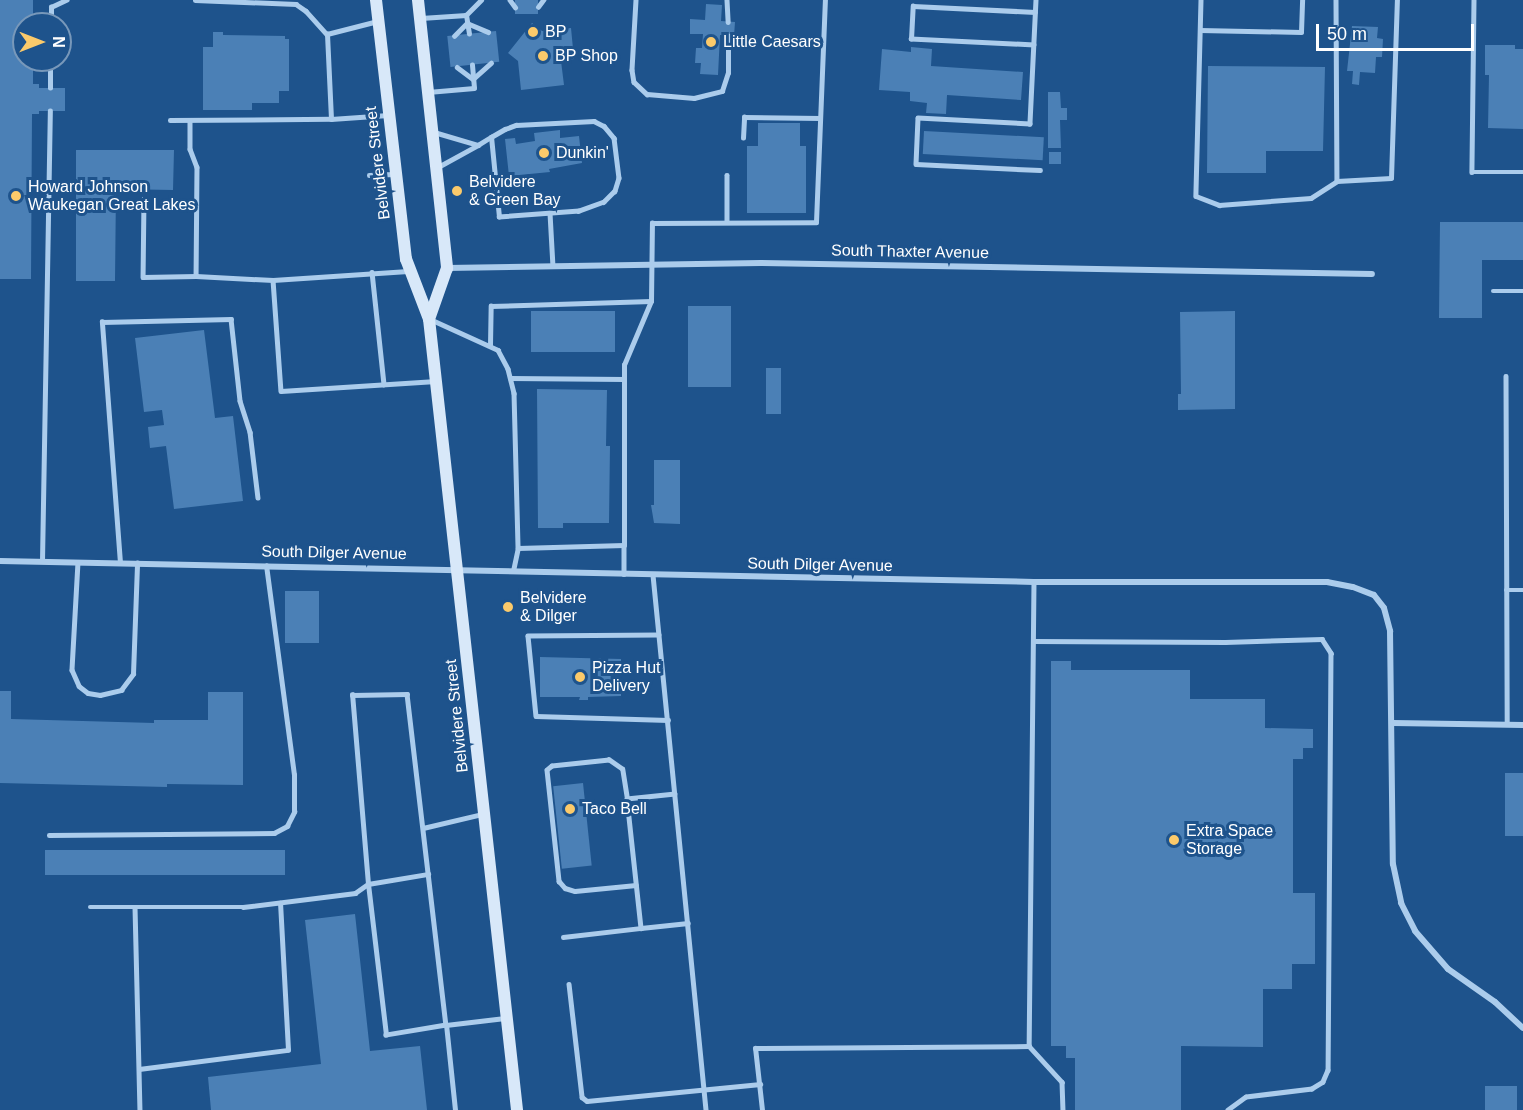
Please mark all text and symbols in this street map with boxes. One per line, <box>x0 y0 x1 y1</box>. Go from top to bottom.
north arrow <box>12 12 72 72</box>
scale bar <box>1319 12 1476 50</box>
place label: BP <box>545 22 566 42</box>
text: 50 m <box>1327 24 1367 44</box>
marker: BP <box>526 25 540 39</box>
place label: Little Caesars <box>723 32 821 52</box>
marker: Little Caesars <box>704 35 718 49</box>
text: N <box>50 36 67 48</box>
place label: BP Shop <box>555 46 618 66</box>
marker: BP Shop <box>536 49 550 63</box>
street label: Belvidere Street <box>362 105 394 221</box>
place label: Dunkin' <box>556 143 609 163</box>
marker: Dunkin' <box>537 146 551 160</box>
place label: Belvidere & Green Bay <box>469 172 561 210</box>
place label: Howard Johnson Waukegan Great Lakes <box>28 177 195 215</box>
marker: Belvidere & Green Bay <box>450 184 464 198</box>
marker: Howard Johnson Waukegan Great Lakes <box>9 189 23 203</box>
street label: South Thaxter Avenue <box>830 241 990 263</box>
street label: South Dilger Avenue <box>261 542 407 564</box>
street label: South Dilger Avenue <box>747 554 893 576</box>
place label: Belvidere & Dilger <box>520 588 587 626</box>
marker: Belvidere & Dilger <box>501 600 515 614</box>
street label: Belvidere Street <box>442 658 472 774</box>
place label: Pizza Hut Delivery <box>592 658 660 696</box>
marker: Pizza Hut Delivery <box>573 670 587 684</box>
place label: Taco Bell <box>582 799 647 819</box>
marker: Taco Bell <box>563 802 577 816</box>
place label: Extra Space Storage <box>1186 821 1273 859</box>
marker: Extra Space Storage <box>1167 833 1181 847</box>

